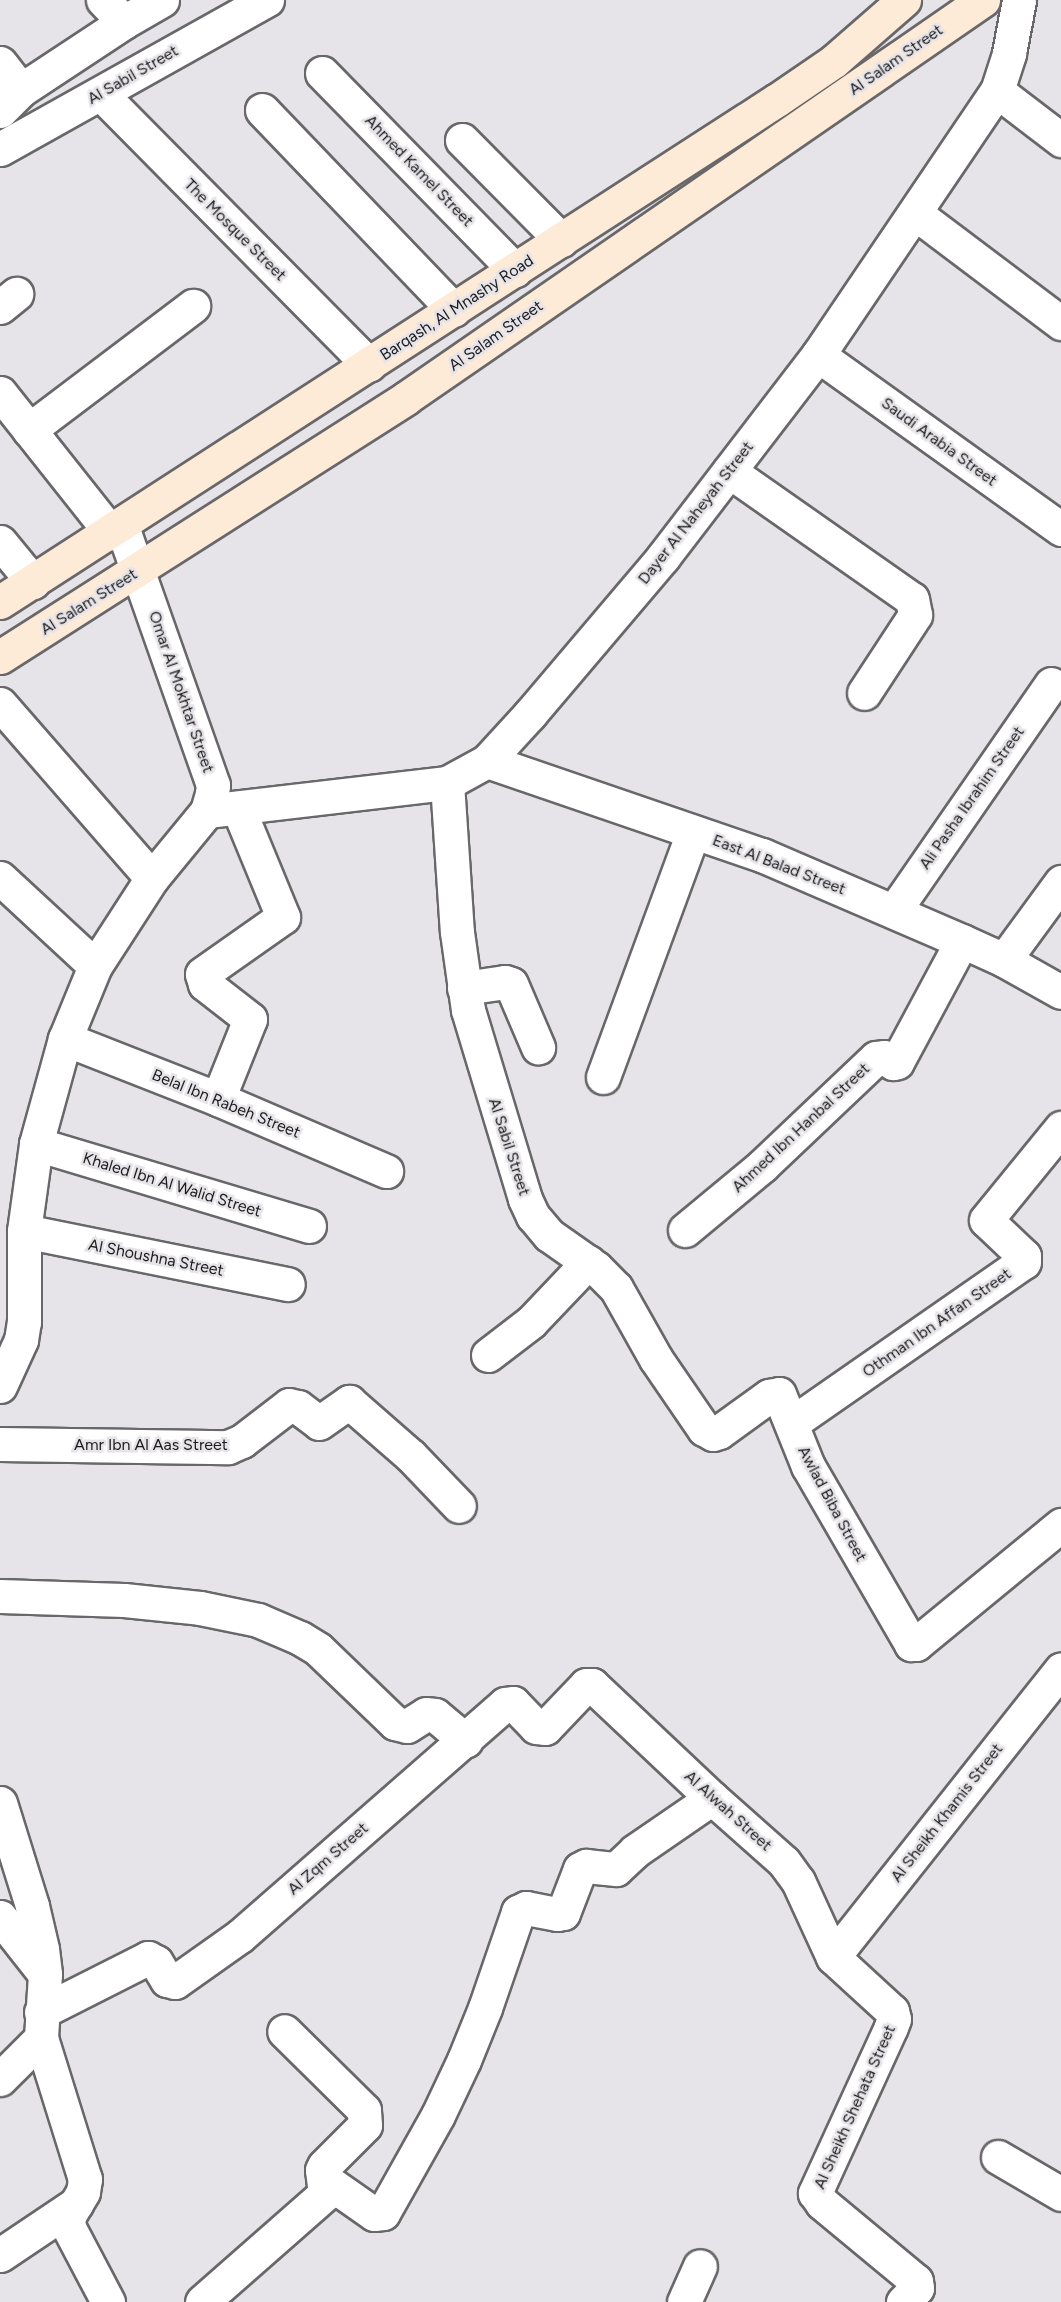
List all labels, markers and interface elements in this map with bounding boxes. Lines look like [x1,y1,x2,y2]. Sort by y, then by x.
street label: Al Salam Street [845,20,947,100]
street label: Al Sabil Street [84,41,182,109]
street label: Ahmed Kamel Street [361,111,477,231]
street label: The Mosque Street [180,175,290,285]
street label: Barqash, Al Mnashy Road [377,251,537,365]
street label: Al Salam Street [445,296,547,376]
street label: Saudi Arabia Street [877,394,1001,490]
street label: Dayer Al Naheyah Street [634,438,758,588]
street label: Al Salam Street [37,565,141,639]
street label: Omar Al Mokhtar Street [144,609,218,775]
street label: Ali Pasha Ibrahim Street [915,723,1029,873]
street label: East Al Balad Street [710,831,848,899]
street label: Ahmed Ibn Hanbal Street [728,1059,874,1197]
street label: Belal Ibn Rabeh Street [149,1065,303,1143]
street label: Al Sabil Street [484,1096,534,1198]
street label: Khaled Ibn Al Walid Street [80,1149,264,1221]
street label: Al Shoushna Street [87,1235,225,1281]
street label: Othman Ibn Affan Street [859,1264,1015,1382]
street label: Amr Ibn Al Aas Street [74,1435,228,1455]
street label: Awlad Biba Street [793,1443,871,1565]
street label: Al Sheikh Khamis Street [887,1740,1007,1886]
street label: Al Alwah Street [680,1767,776,1855]
street label: Al Zqm Street [284,1819,372,1899]
street label: Al Sheikh Shehata Street [810,2022,900,2192]

